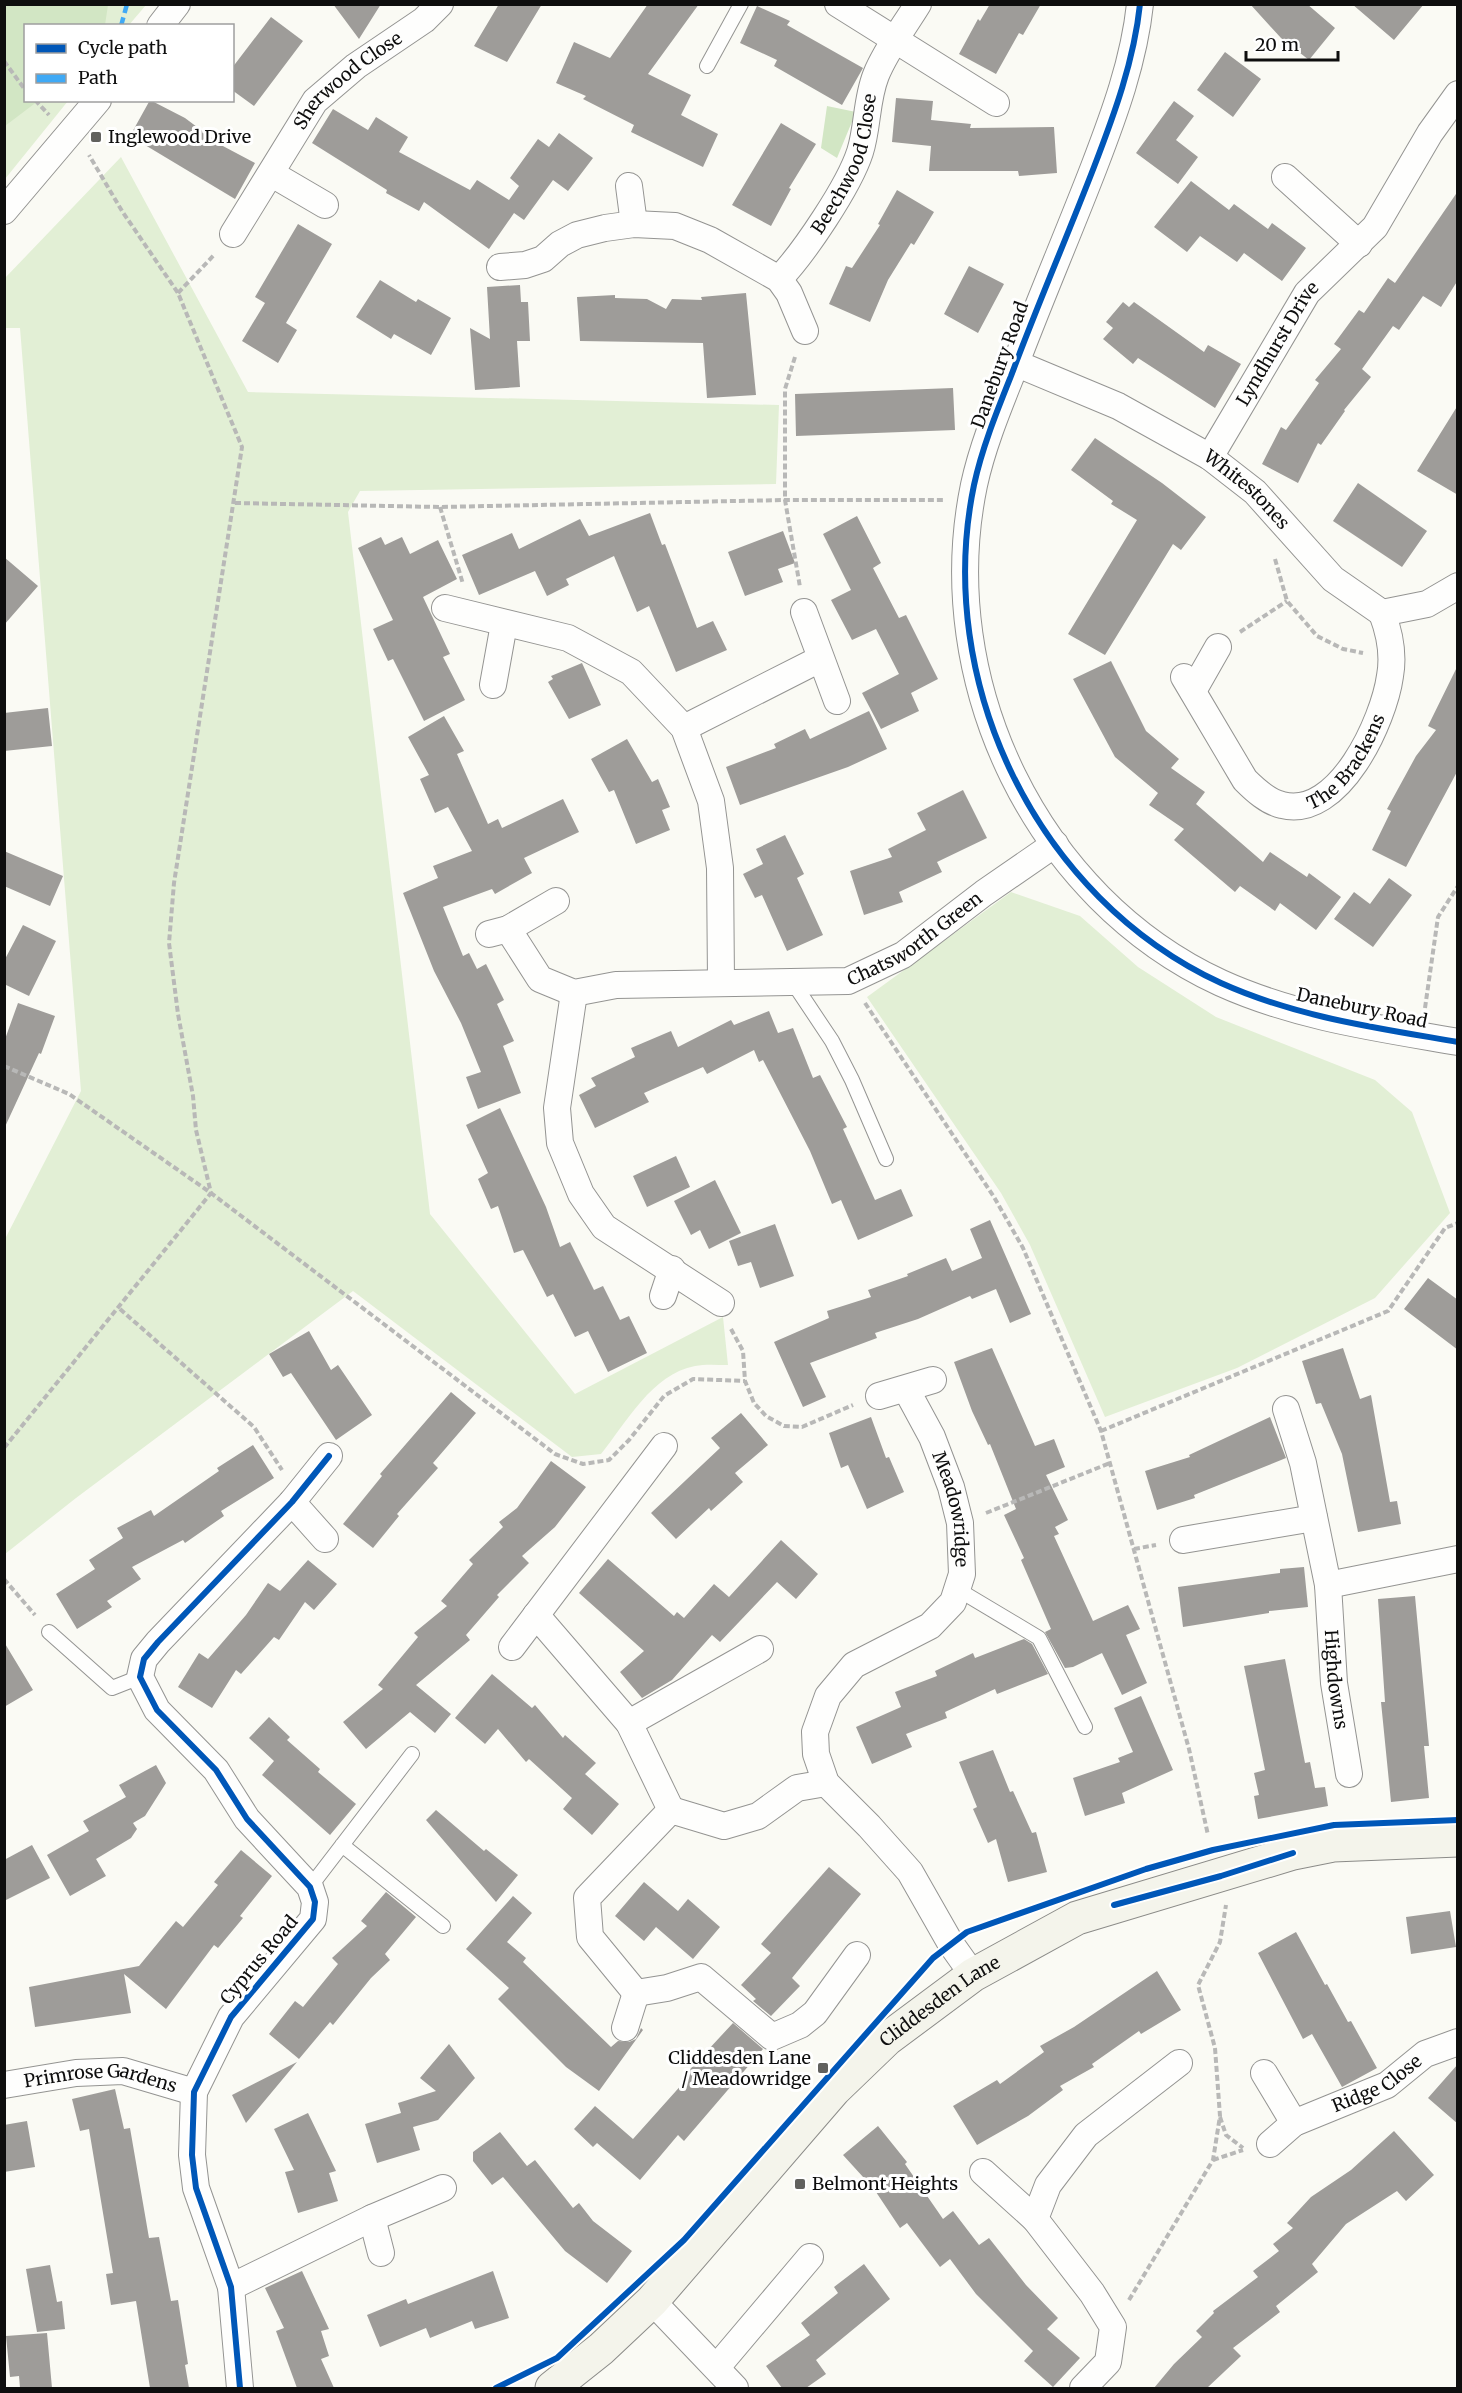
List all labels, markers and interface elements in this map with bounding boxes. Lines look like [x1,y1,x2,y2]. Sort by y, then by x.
legend [24,24,234,102]
scale bar [1246,24,1338,62]
street label: Sherwood Close [288,26,406,134]
text: 20 m [1255,33,1299,56]
text: Cycle path [78,36,168,59]
text: Path [78,66,118,89]
street label: Beechwood Close [806,92,881,238]
place label: Inglewood Drive [108,125,251,148]
marker: Inglewood Drive [89,130,103,144]
street label: Lyndhurst Drive [1231,276,1323,410]
street label: Danebury Road [966,298,1033,431]
street label: Whitestones [1199,444,1295,534]
street label: The Brackens [1303,710,1390,815]
street label: Chatsworth Green [843,887,987,991]
street label: Danebury Road [1295,982,1430,1033]
street label: Meadowridge [927,1448,974,1567]
street label: Highdowns [1320,1629,1353,1731]
street label: Cyprus Road [215,1910,303,2009]
street label: Cliddesden Lane [874,1950,1004,2051]
place label: Cliddesden Lane / Meadowridge [668,2046,811,2090]
street label: Ridge Close [1329,2049,1426,2117]
street label: Primrose Gardens [22,2059,180,2097]
marker: Cliddesden Lane / Meadowridge [816,2061,830,2075]
place label: Belmont Heights [812,2172,958,2195]
marker: Belmont Heights [793,2177,807,2191]

